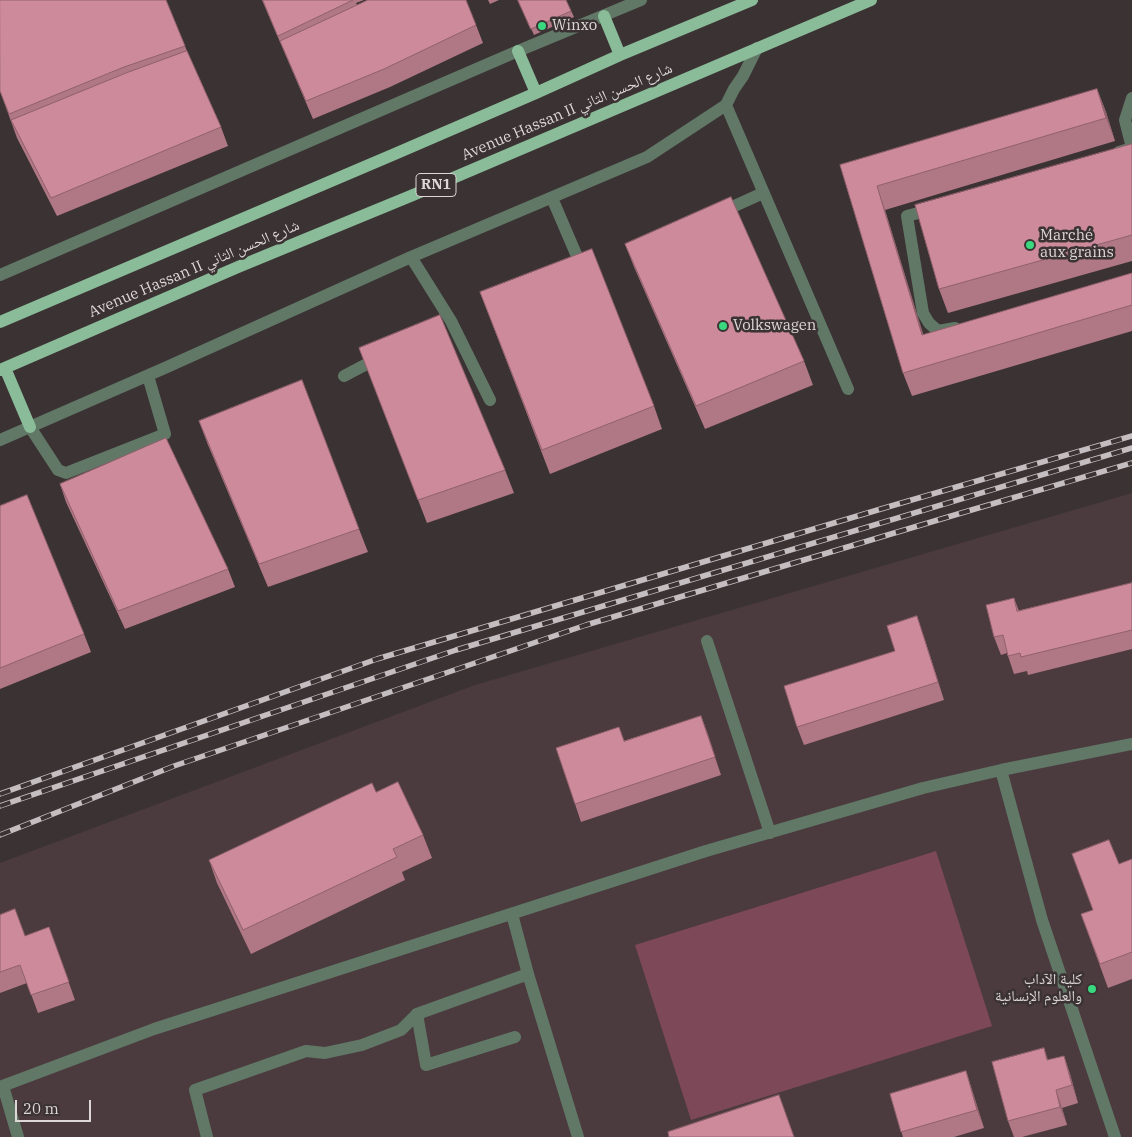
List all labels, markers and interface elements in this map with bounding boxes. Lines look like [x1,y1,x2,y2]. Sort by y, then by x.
place label: Winxo [552,17,597,35]
marker: Winxo [536,20,548,32]
street label: Avenue Hassan II شارع الحسن الثاني [459,59,675,165]
road number: RN1 [416,174,456,196]
street label: Avenue Hassan II شارع الحسن الثاني [86,216,302,322]
place label: Marché aux grains [1040,227,1114,262]
marker: Marché aux grains [1024,239,1036,251]
place label: Volkswagen [733,317,816,335]
marker: Volkswagen [717,320,729,332]
place label: كلية الآداب والعلوم الإنسانية [995,971,1082,1006]
marker: كلية الآداب والعلوم الإنسانية [1086,983,1098,995]
scale bar [18,1090,94,1122]
text: 20 m [23,1099,59,1118]

